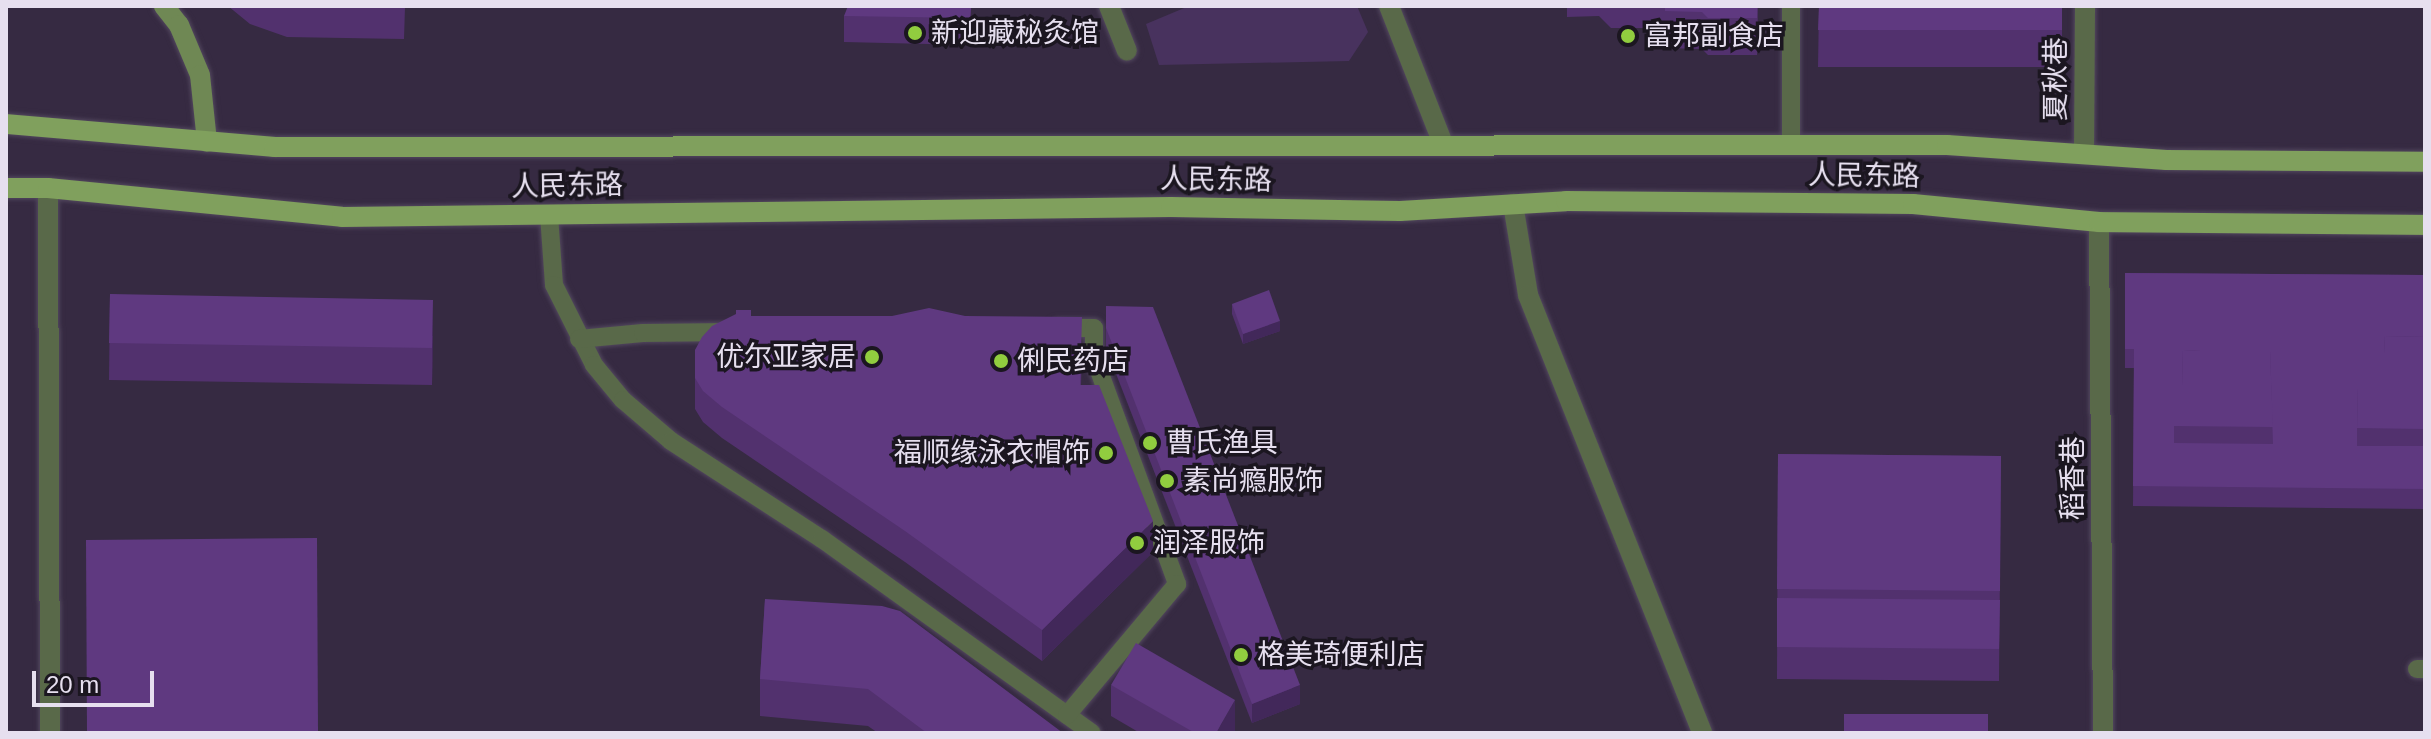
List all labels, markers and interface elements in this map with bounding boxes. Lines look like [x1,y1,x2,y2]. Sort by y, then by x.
place label: 新迎藏秘灸馆 [931,16,1099,50]
place label: 富邦副食店 [1644,19,1784,53]
marker: 新迎藏秘灸馆 [906,24,924,42]
marker: 富邦副食店 [1619,27,1637,45]
street label: 夏秋巷 [2039,37,2073,121]
street label: 人民东路 [1808,158,1920,194]
street label: 人民东路 [1160,162,1272,198]
street label: 人民东路 [511,168,623,204]
place label: 优尔亚家居 [716,340,856,374]
place label: 俐民药店 [1017,344,1129,378]
marker: 优尔亚家居 [863,348,881,366]
marker: 俐民药店 [992,352,1010,370]
place label: 曹氏渔具 [1166,426,1278,460]
marker: 曹氏渔具 [1141,434,1159,452]
place label: 福顺缘泳衣帽饰 [894,436,1090,470]
street label: 稻香巷 [2056,436,2090,520]
marker: 福顺缘泳衣帽饰 [1097,444,1115,462]
place label: 素尚瘾服饰 [1183,464,1323,498]
marker: 素尚瘾服饰 [1158,472,1176,490]
place label: 润泽服饰 [1153,526,1265,560]
marker: 润泽服饰 [1128,534,1146,552]
place label: 格美琦便利店 [1257,638,1425,672]
marker: 格美琦便利店 [1232,646,1250,664]
scale bar [36,655,158,705]
text: 20 m [46,671,99,698]

